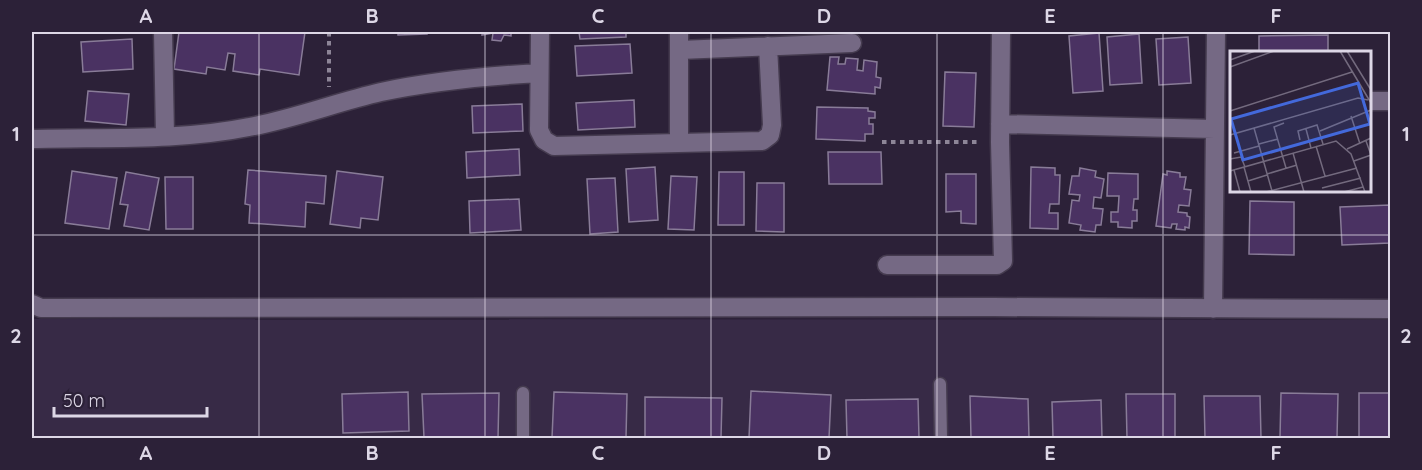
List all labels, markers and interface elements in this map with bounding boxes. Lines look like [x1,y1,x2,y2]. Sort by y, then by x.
text: A [140,3,153,28]
text: B [365,3,379,28]
text: C [592,3,605,28]
text: D [817,3,831,28]
text: E [1044,3,1056,28]
text: F [1270,3,1282,28]
inset map [1230,51,1371,192]
text: 1 [12,121,20,146]
text: 1 [1402,121,1410,146]
text: 2 [10,323,22,348]
text: 2 [1400,323,1412,348]
scale bar [54,380,207,418]
text: 50 m [63,389,105,412]
text: A [140,440,153,465]
text: B [365,440,379,465]
text: C [592,440,605,465]
text: D [817,440,831,465]
text: E [1044,440,1056,465]
text: F [1270,440,1282,465]

